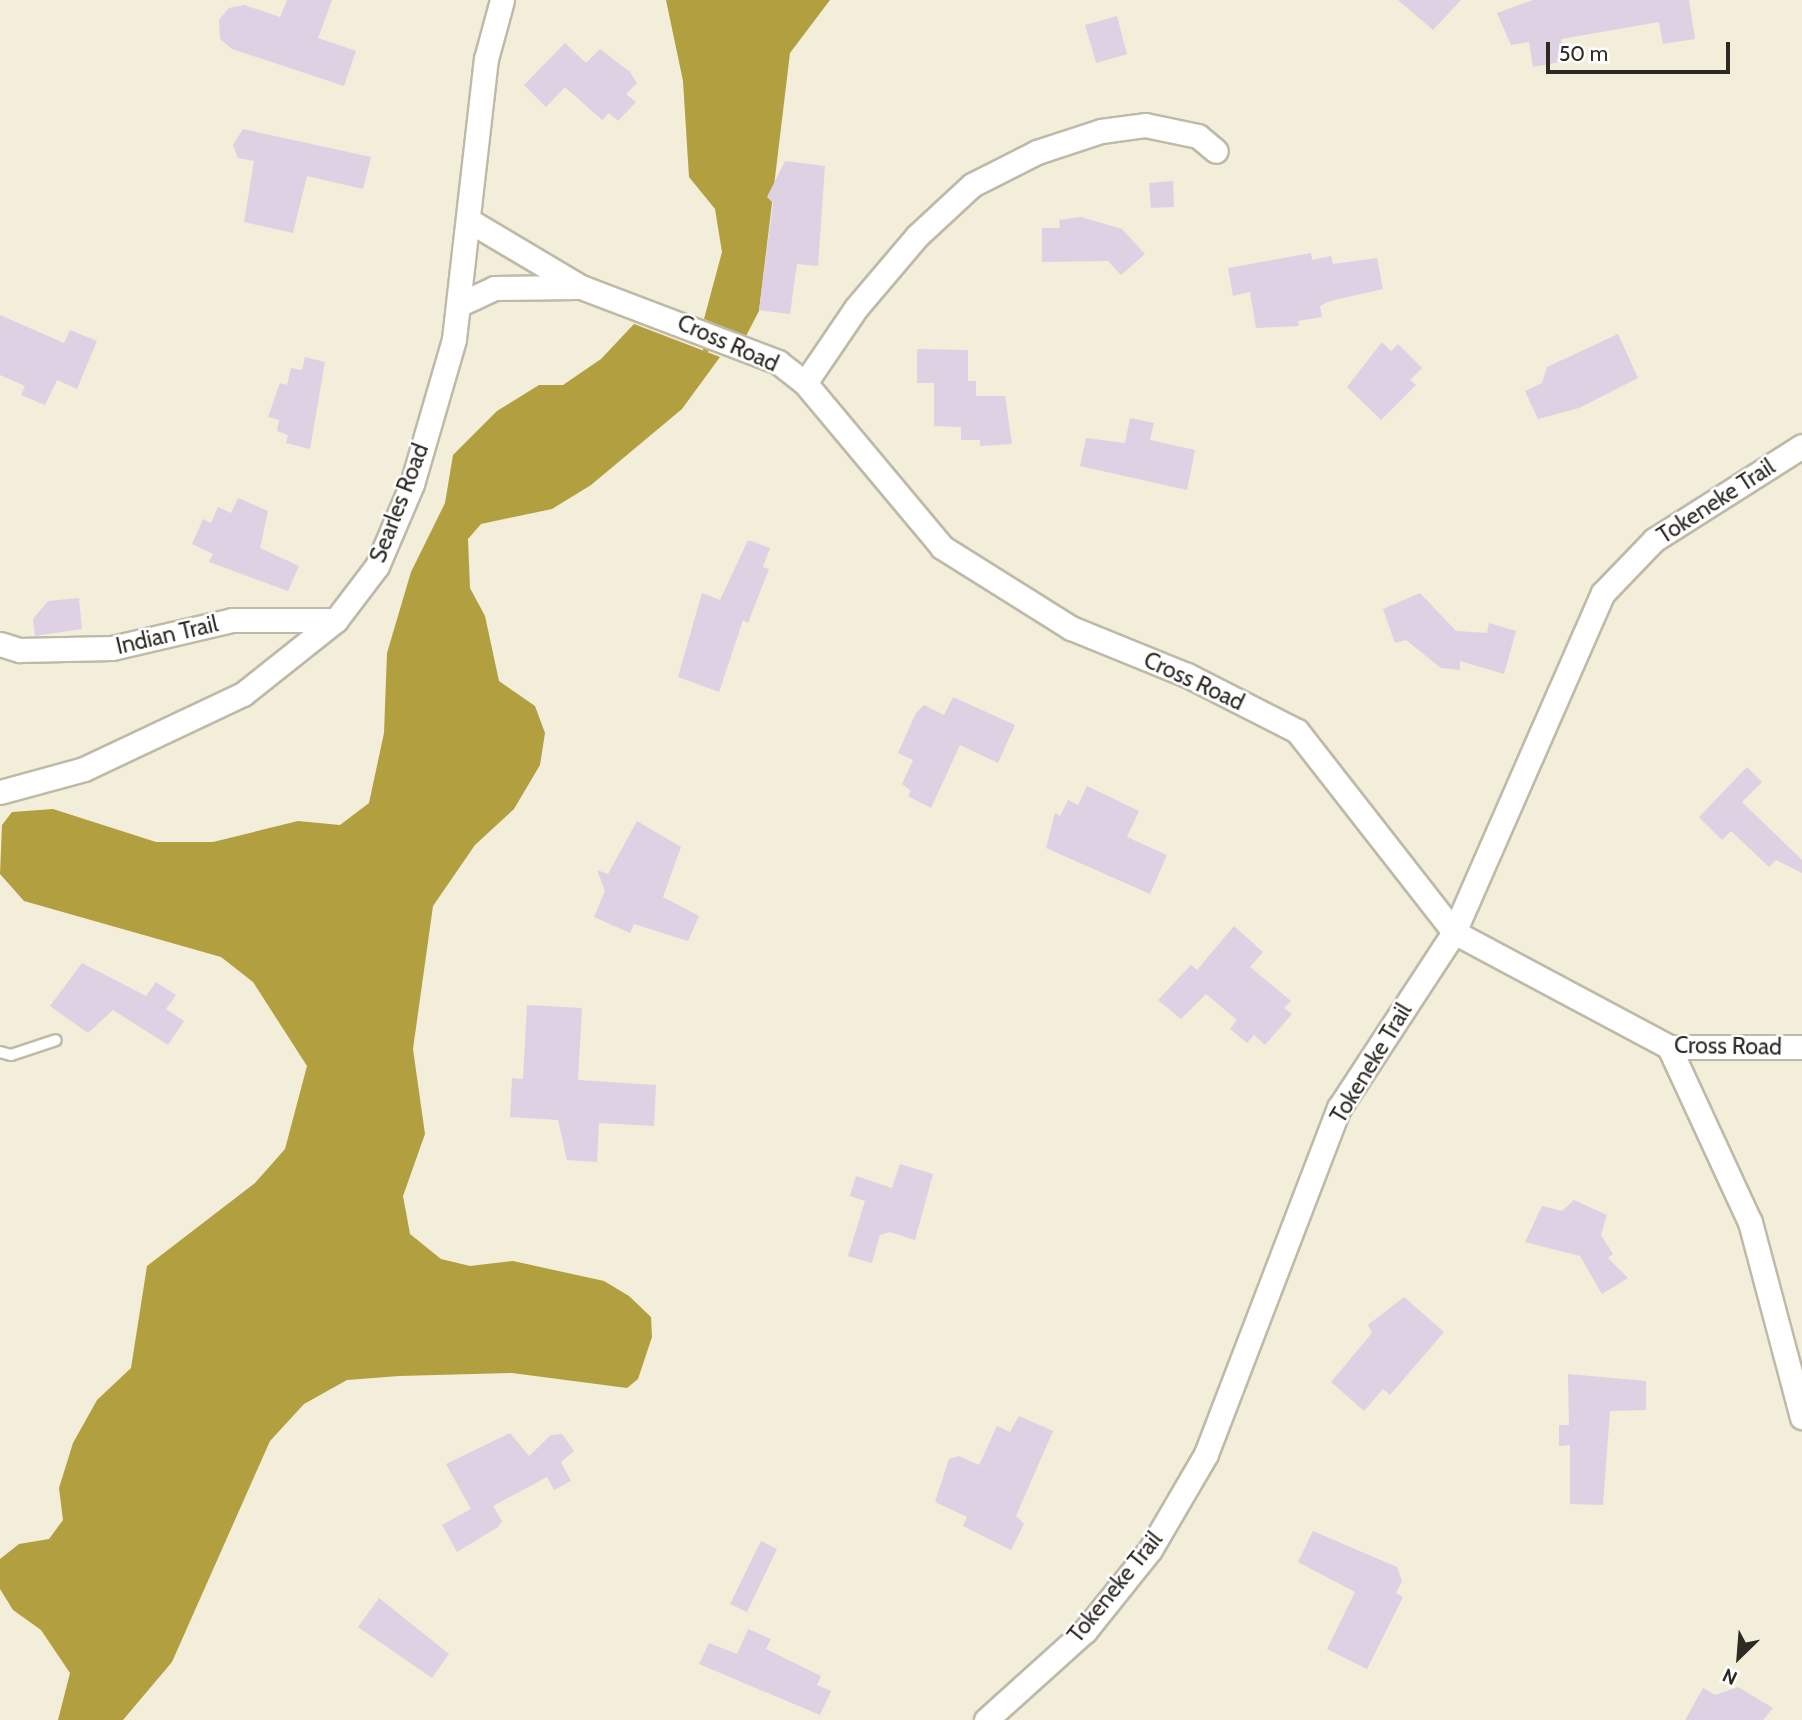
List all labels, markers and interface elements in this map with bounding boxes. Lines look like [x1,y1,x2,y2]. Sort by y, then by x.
scale bar [1550,28,1734,72]
text: 50 m [1559,41,1608,66]
street label: Cross Road [673,308,783,378]
street label: Searles Road [364,440,434,566]
street label: Tokeneke Trail [1652,453,1780,549]
street label: Indian Trail [113,610,221,660]
street label: Cross Road [1139,646,1249,716]
street label: Tokeneke Trail [1324,998,1418,1128]
street label: Cross Road [1674,1031,1782,1061]
street label: Tokeneke Trail [1062,1526,1168,1648]
north arrow [1704,1622,1774,1692]
text: N [1719,1663,1741,1690]

